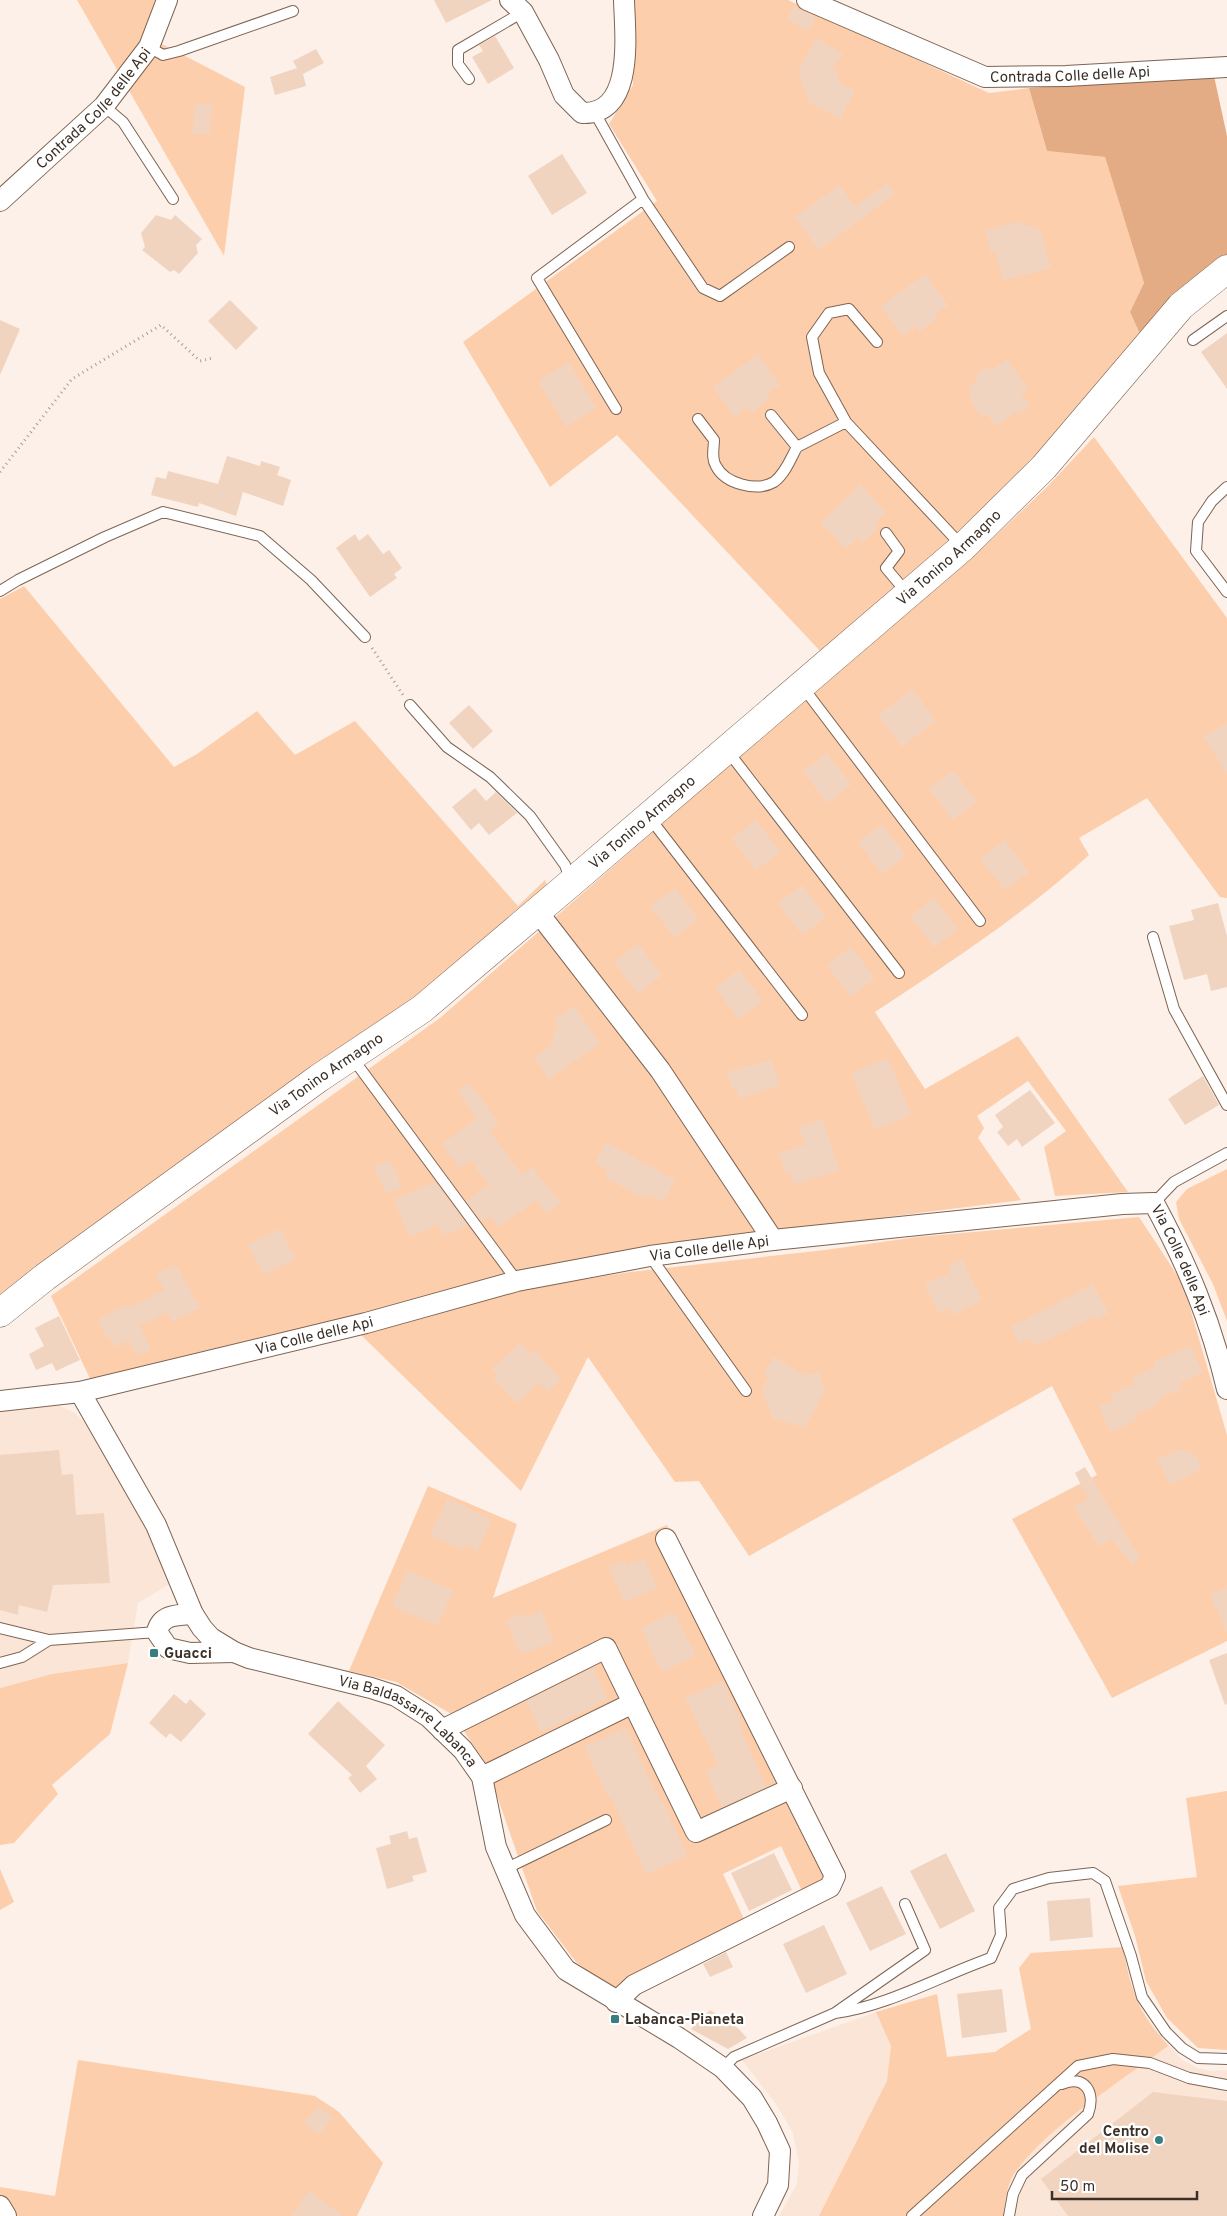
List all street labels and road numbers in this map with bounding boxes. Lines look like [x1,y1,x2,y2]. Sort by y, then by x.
street label: Contrada Colle delle Api [33,44,156,174]
street label: Contrada Colle delle Api [990,63,1151,88]
street label: Via Tonino Armagno [893,506,1006,611]
street label: Via Tonino Armagno [586,772,700,874]
street label: Via Tonino Armagno [266,1030,388,1122]
street label: Via Colle delle Api [1146,1202,1213,1319]
street label: Via Colle delle Api [648,1233,770,1267]
street label: Via Colle delle Api [254,1313,376,1360]
street label: Via Baldassarre Labanca [336,1672,480,1772]

